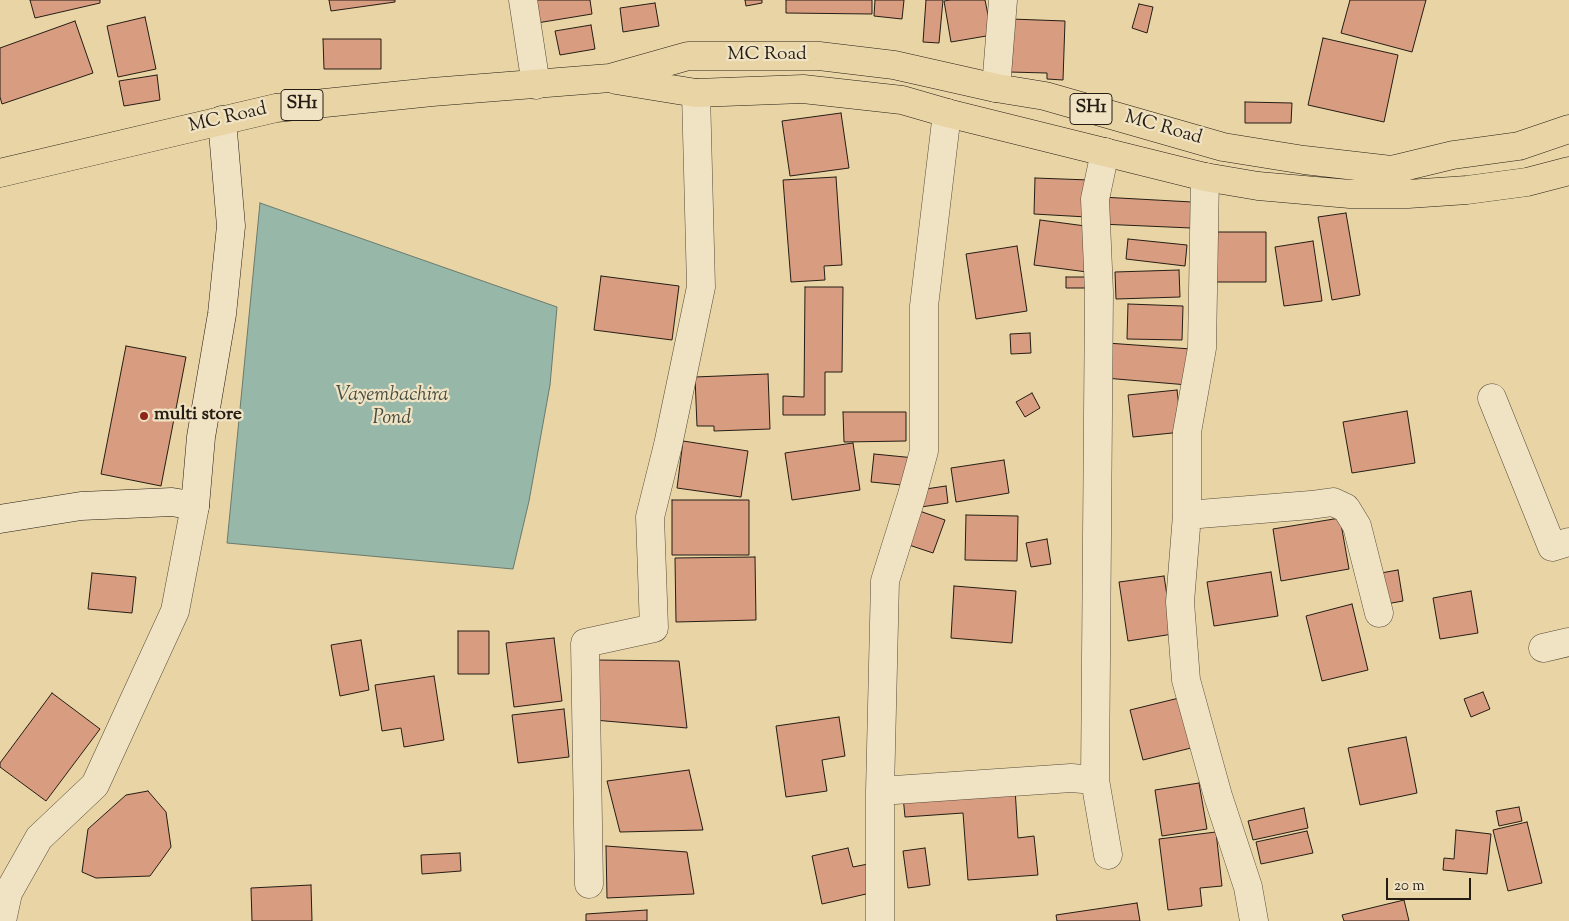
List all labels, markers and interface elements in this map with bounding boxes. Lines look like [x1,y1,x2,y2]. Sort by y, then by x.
street label: MC Road [727,45,807,67]
road number: SH1 [281,90,323,120]
road number: SH1 [1070,94,1112,125]
street label: MC Road [187,99,269,139]
street label: MC Road [1122,107,1204,151]
water label: Vayembachira Pond [336,385,448,432]
place label: multi store [154,405,242,427]
marker: multi store [138,410,150,422]
scale bar [1389,868,1474,900]
text: 20 m [1394,876,1425,897]

